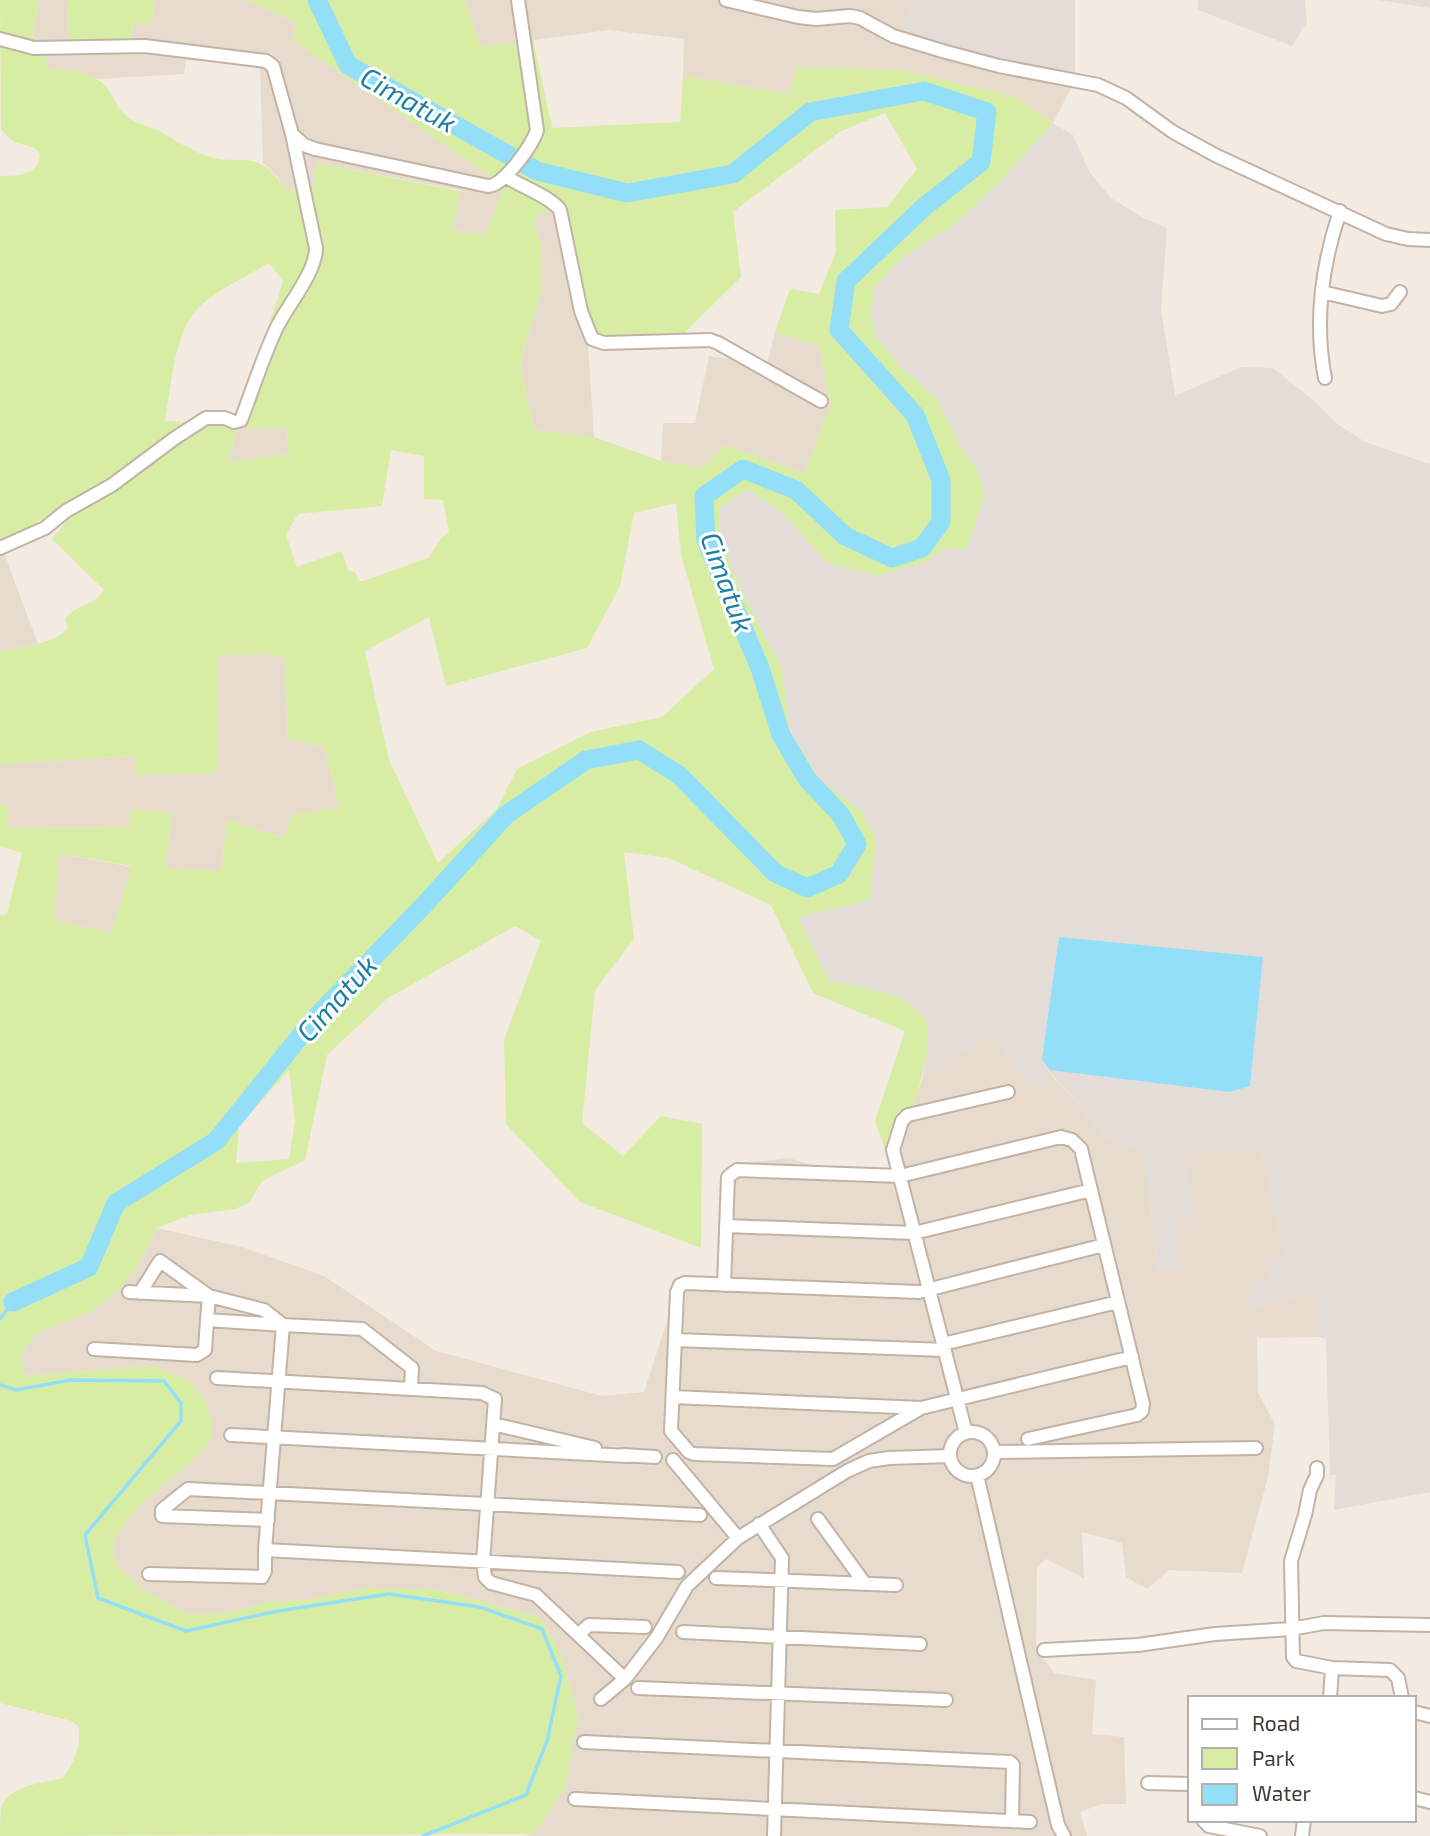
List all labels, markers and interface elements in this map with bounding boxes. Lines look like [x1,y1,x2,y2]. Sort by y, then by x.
water label: Cimatuk [355,59,463,139]
water label: Cimatuk [694,527,762,637]
water label: Cimatuk [288,948,384,1048]
legend [1188,1696,1416,1822]
text: Road [1252,1710,1300,1735]
text: Park [1252,1745,1295,1770]
text: Water [1252,1780,1311,1805]

